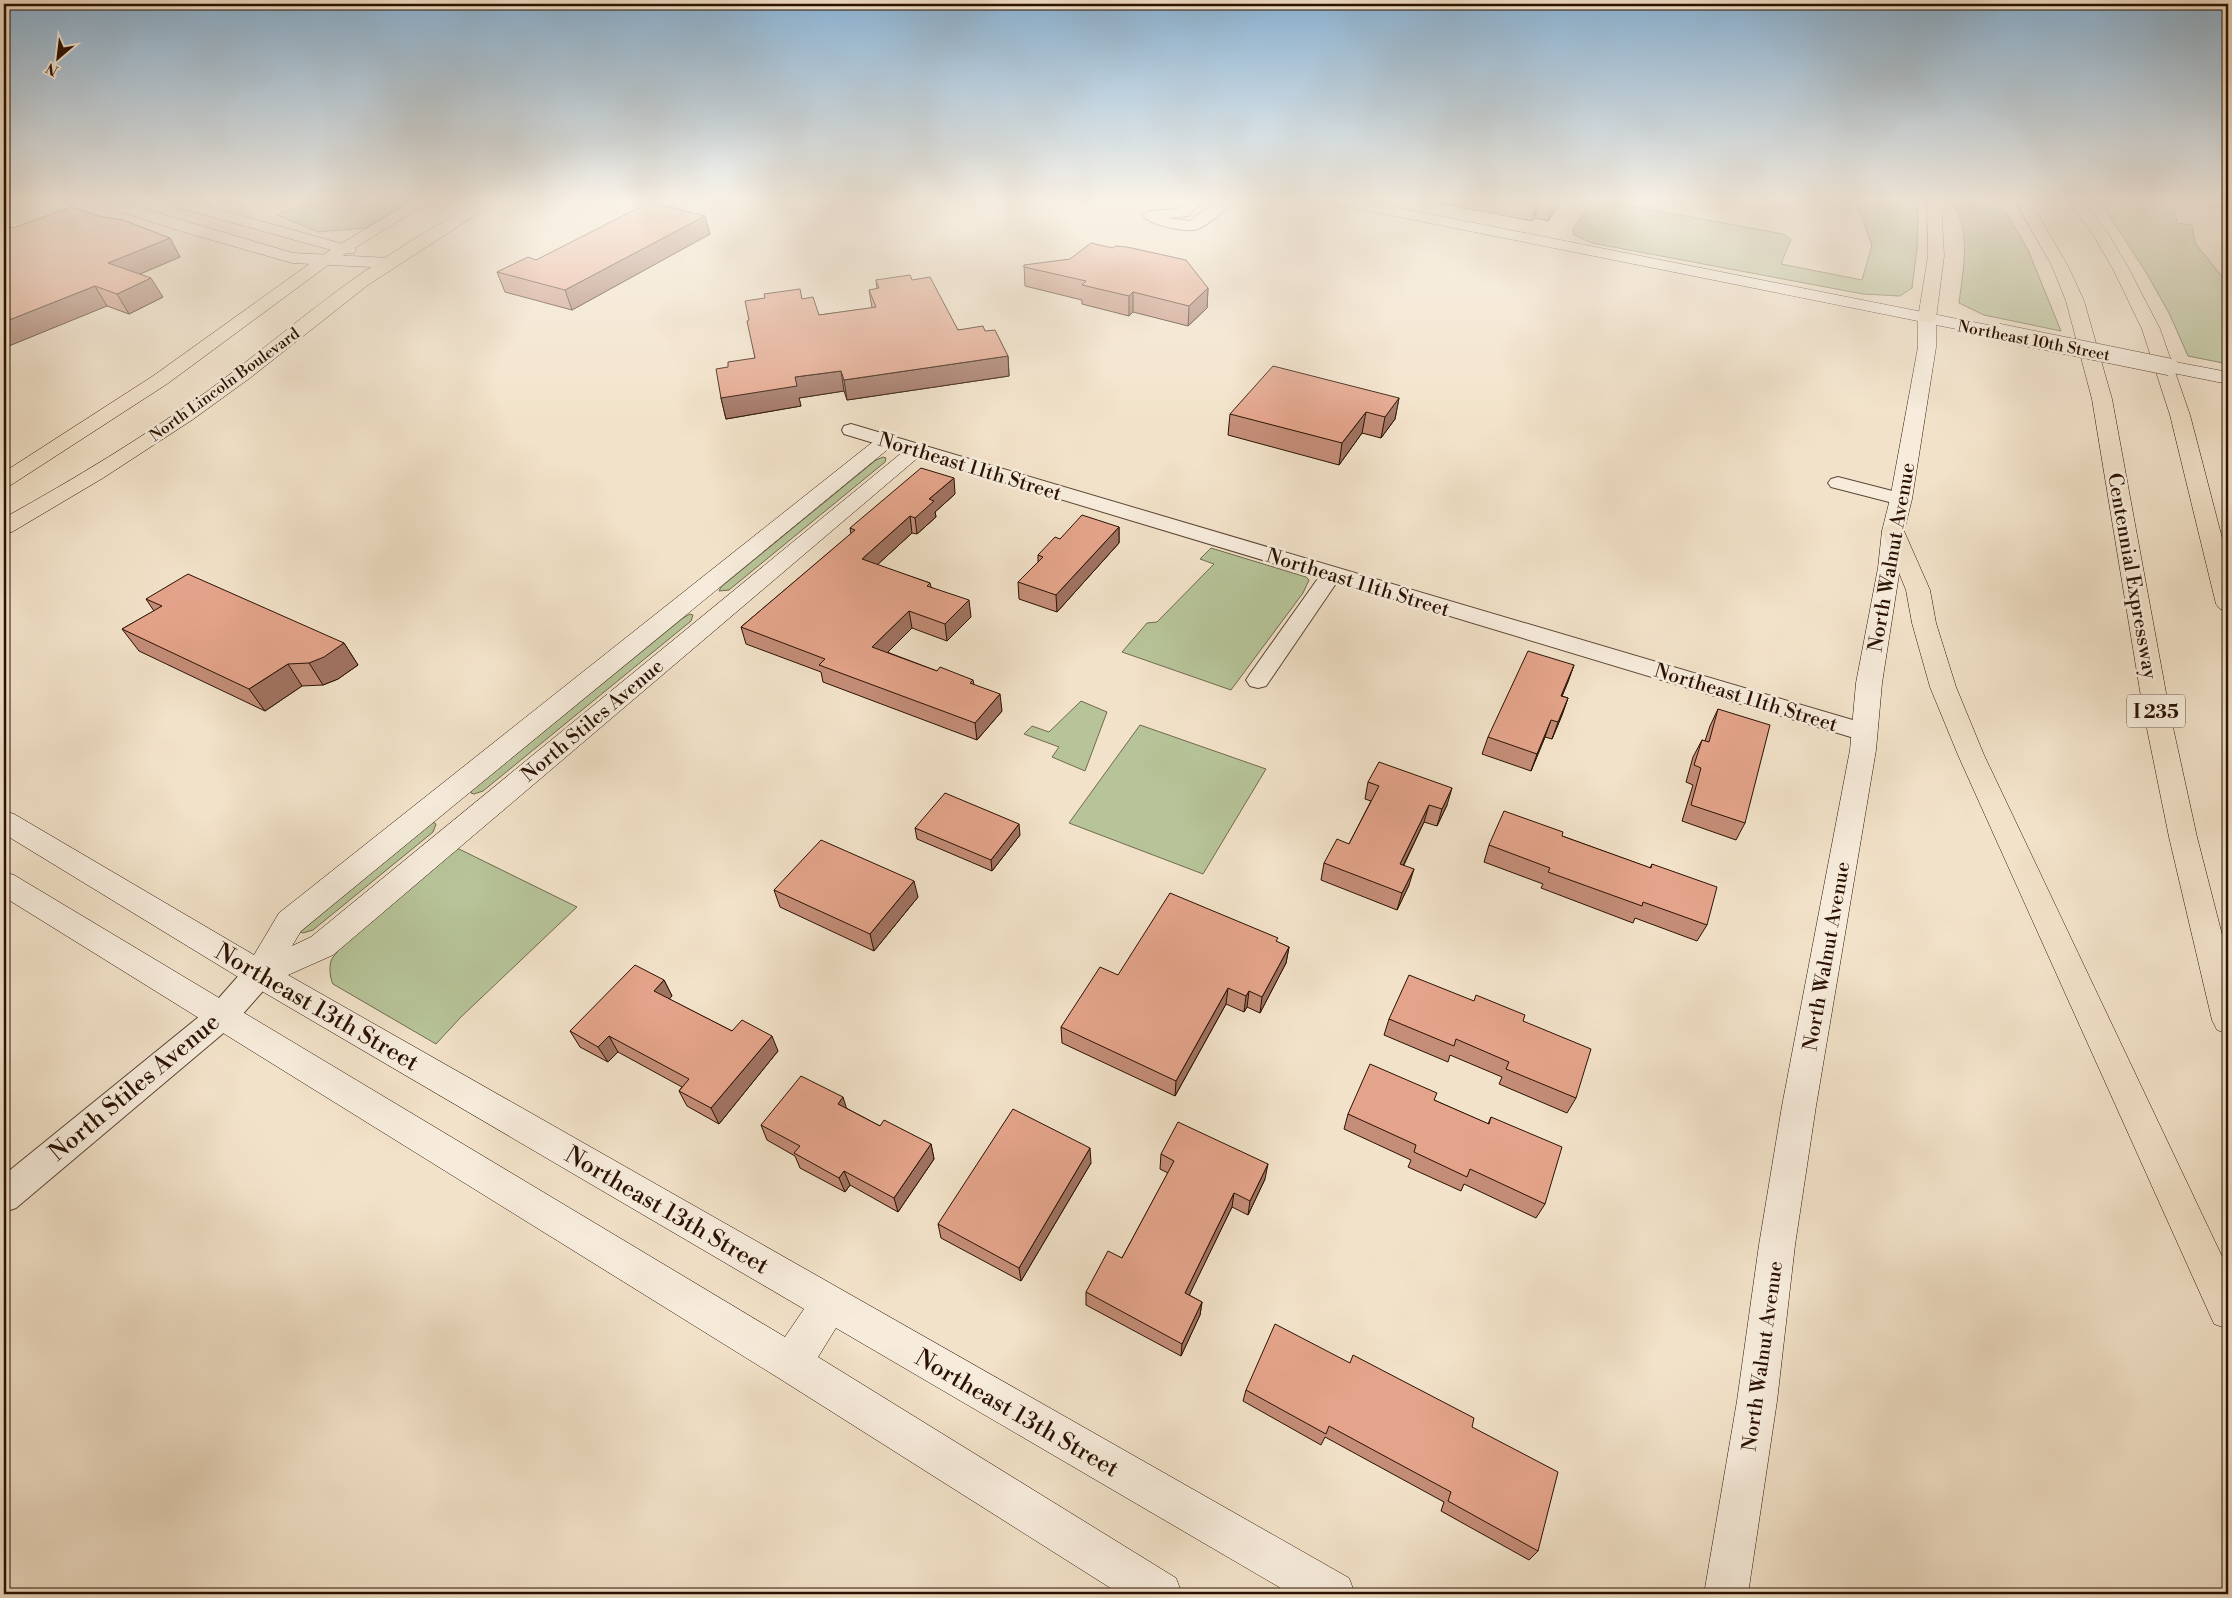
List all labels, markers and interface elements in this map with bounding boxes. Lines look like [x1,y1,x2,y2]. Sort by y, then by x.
north arrow [32,32,82,82]
text: N [43,58,61,79]
street label: Northeast 10th Street [1956,316,2112,366]
street label: North Lincoln Boulevard [146,324,304,446]
street label: Northeast 11th Street [875,428,1064,507]
street label: North Walnut Avenue [1864,461,1921,654]
street label: Centennial Expressway [2101,471,2162,682]
street label: Northeast 11th Street [1263,544,1452,623]
street label: North Stiles Avenue [517,654,669,788]
street label: Northeast 11th Street [1651,659,1840,738]
road number: I 235 [2127,694,2185,728]
street label: North Walnut Avenue [1799,860,1856,1053]
street label: Northeast 13th Street [209,937,424,1079]
street label: North Stiles Avenue [43,1007,226,1168]
street label: Northeast 13th Street [559,1140,774,1282]
street label: North Walnut Avenue [1738,1260,1789,1453]
street label: Northeast 13th Street [909,1343,1124,1485]

